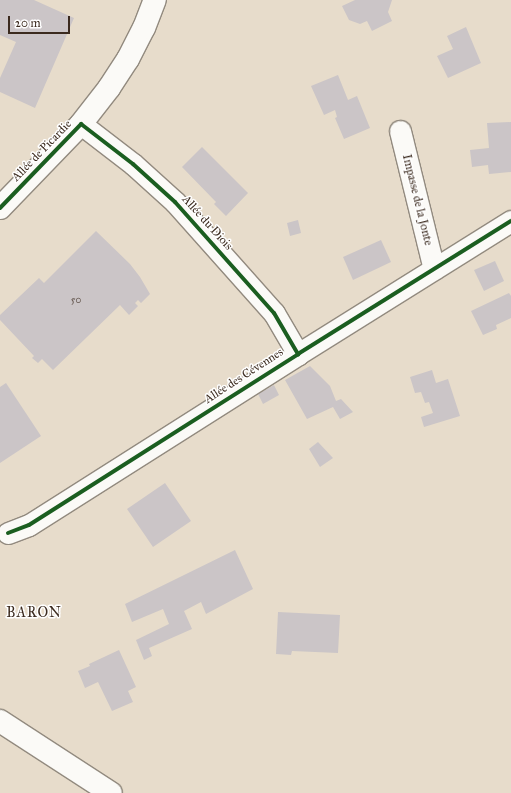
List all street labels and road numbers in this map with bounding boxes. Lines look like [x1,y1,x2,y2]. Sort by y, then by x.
street label: Allée de Picardie [9,117,75,185]
street label: Impasse de la Jonte [399,153,435,247]
street label: Allée du Diois [179,193,235,253]
street label: Allée des Cévennes [202,345,286,407]

